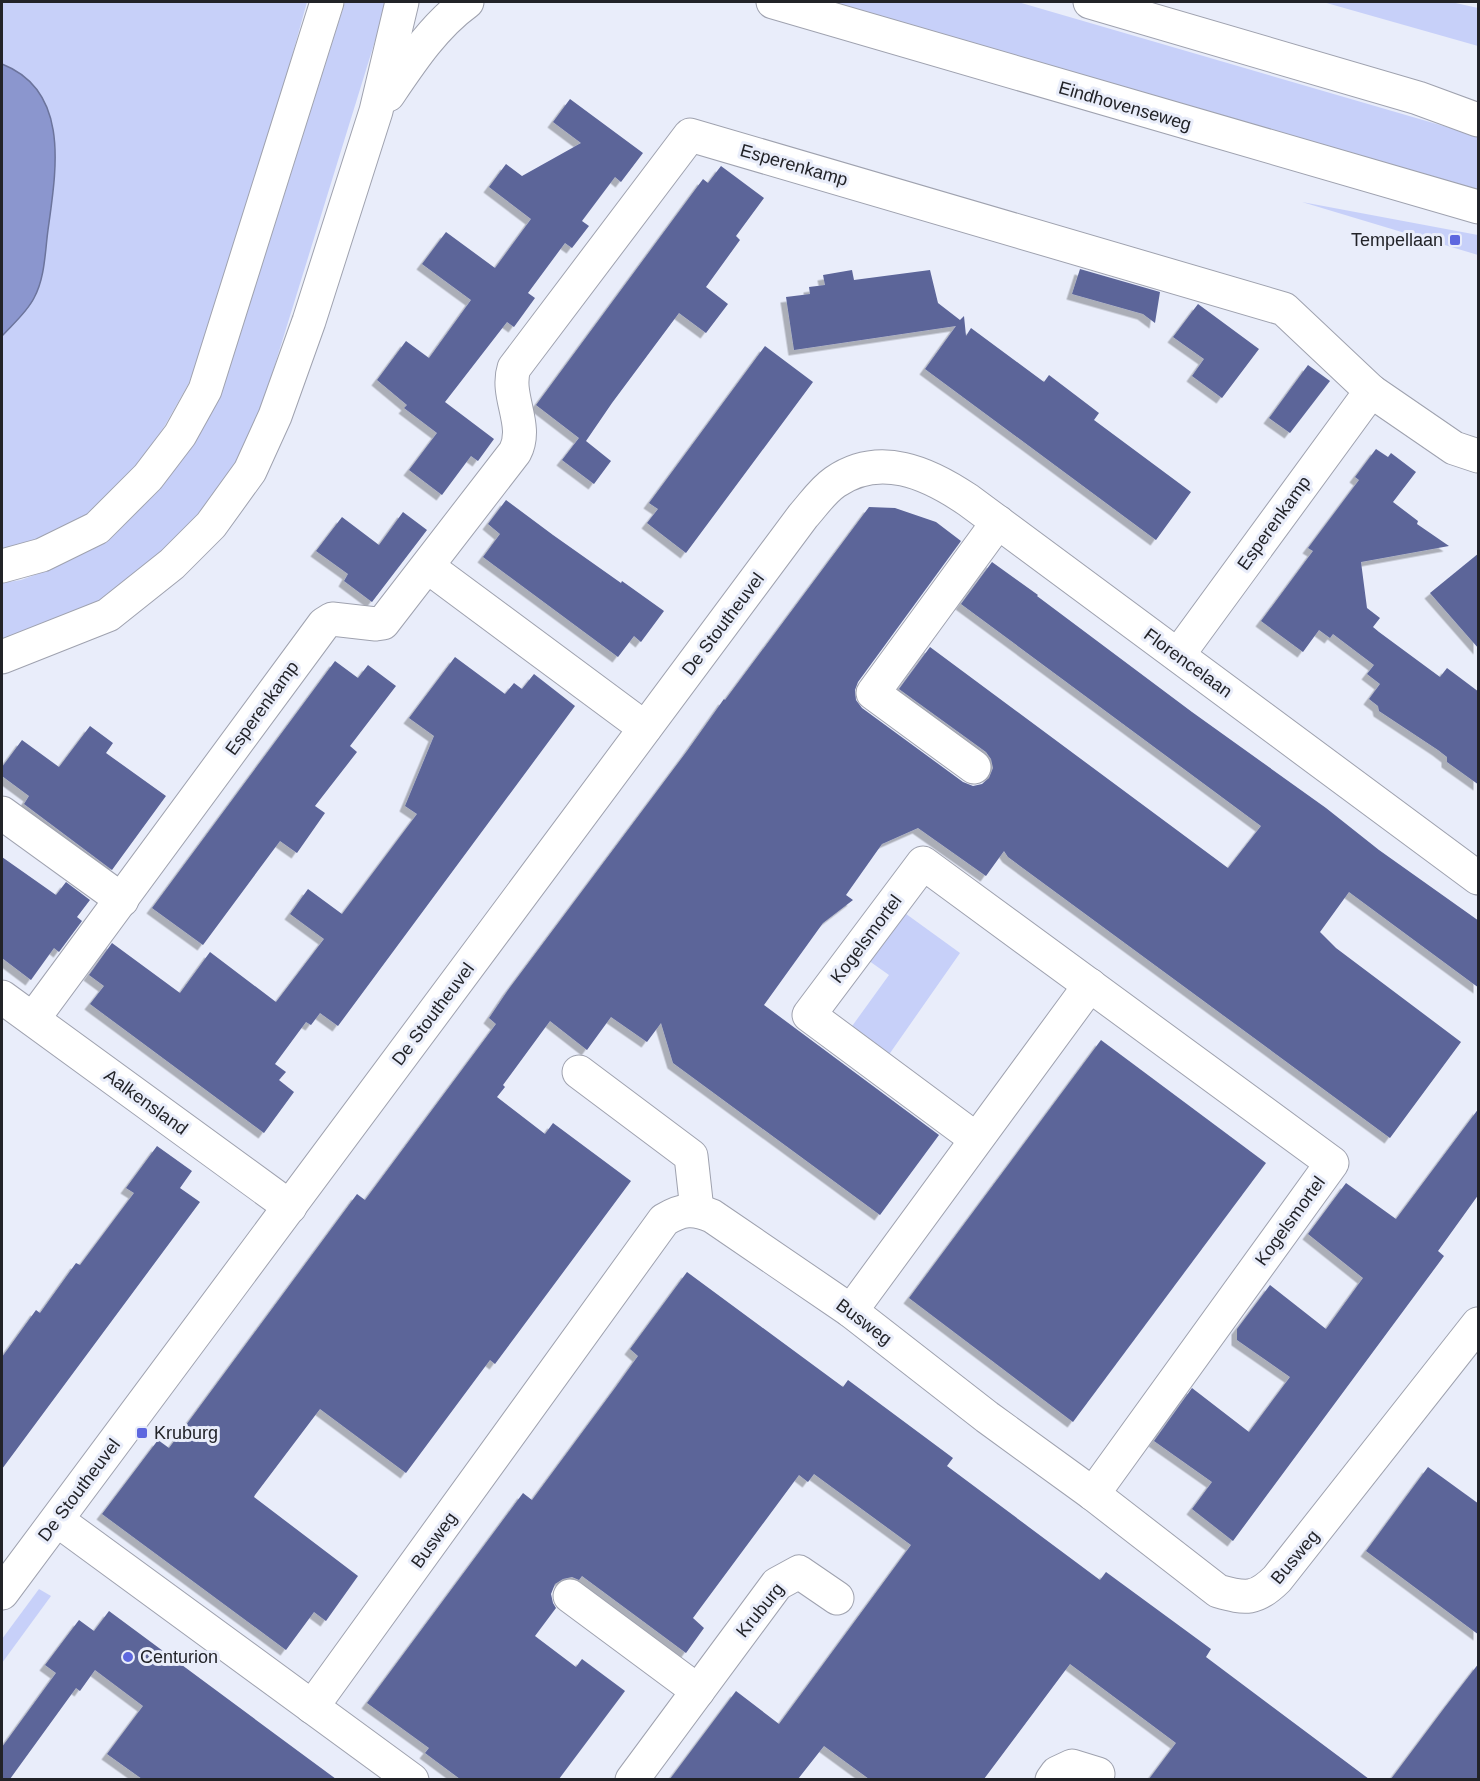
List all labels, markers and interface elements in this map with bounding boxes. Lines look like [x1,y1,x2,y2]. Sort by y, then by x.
street label: Eindhovenseweg [1056,77,1194,135]
street label: Esperenkamp [738,140,850,190]
place label: Tempellaan [1351,230,1443,250]
marker: Tempellaan [1448,233,1462,247]
street label: Esperenkamp [1233,472,1315,574]
street label: De Stoutheuvel [678,569,768,679]
street label: Florencelaan [1140,624,1236,702]
street label: Esperenkamp [221,657,303,759]
street label: Kogelsmortel [826,891,906,987]
street label: De Stoutheuvel [388,959,478,1069]
street label: Aalkensland [100,1065,192,1139]
street label: Kogelsmortel [1251,1173,1329,1269]
street label: Busweg [832,1295,896,1349]
place label: Kruburg [154,1423,218,1443]
marker: Kruburg [135,1426,149,1440]
street label: De Stoutheuvel [34,1435,124,1545]
street label: Busweg [407,1508,461,1572]
street label: Busweg [1267,1526,1323,1588]
street label: Kruburg [732,1579,788,1641]
place label: Centurion [140,1647,218,1667]
marker: Centurion [121,1650,135,1664]

